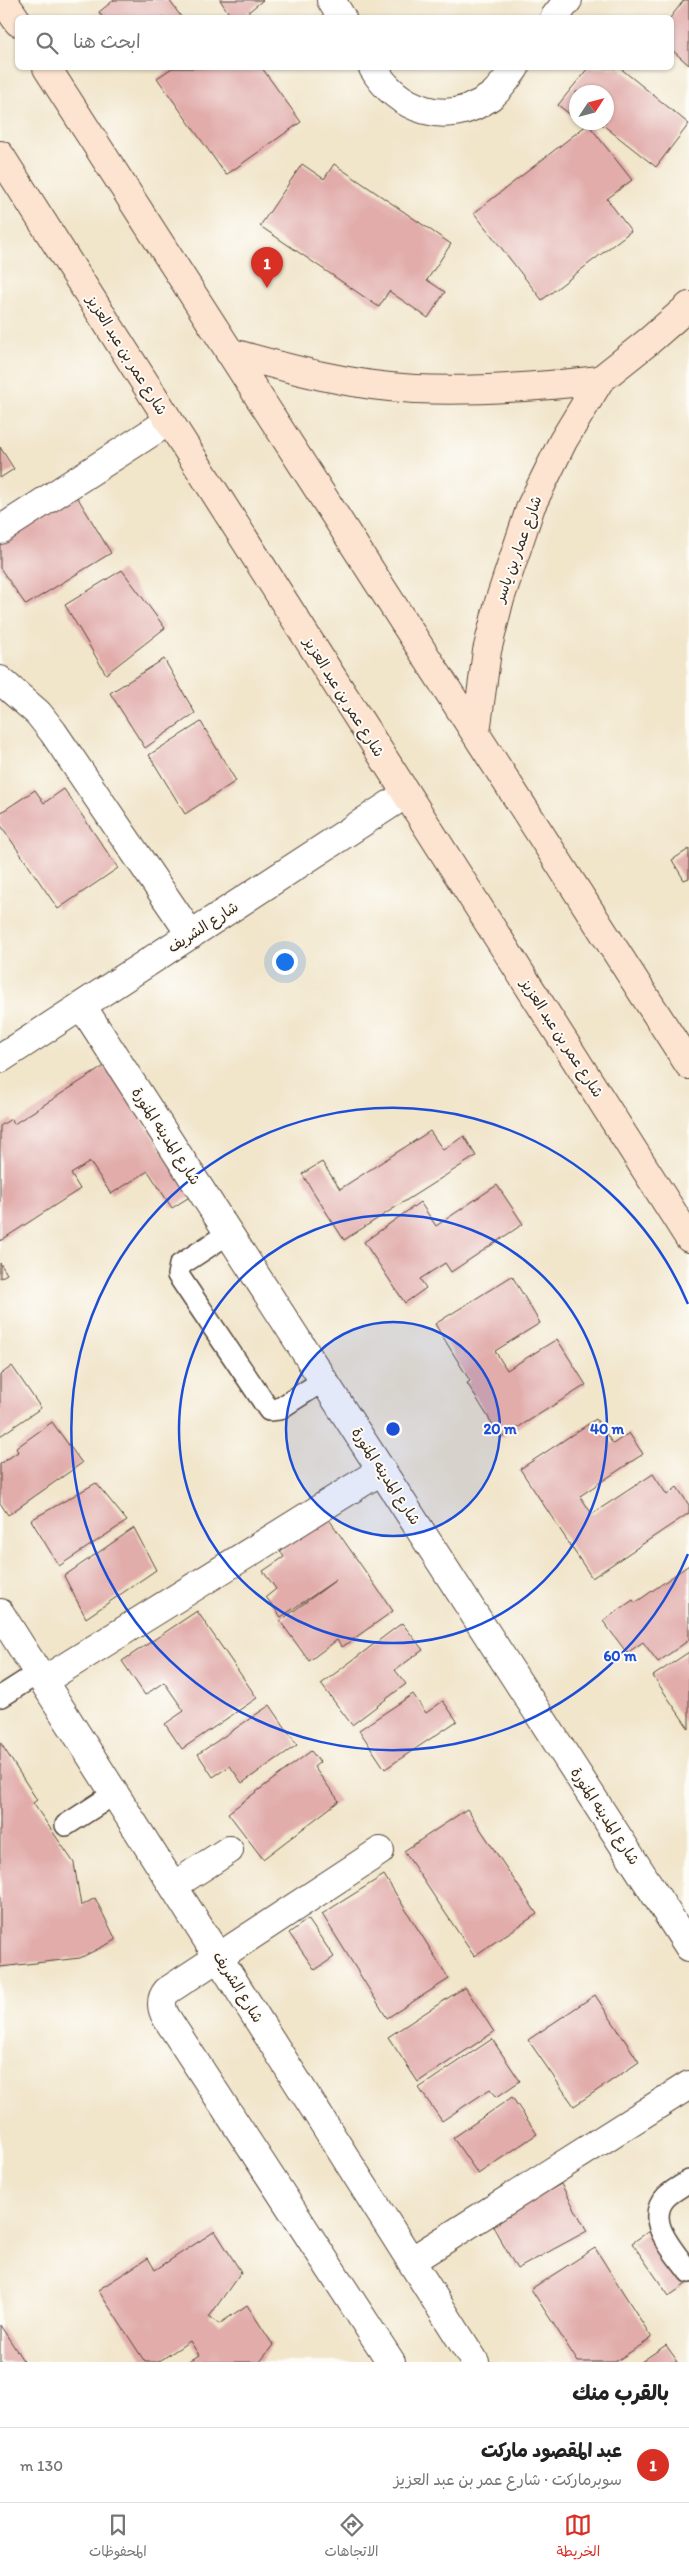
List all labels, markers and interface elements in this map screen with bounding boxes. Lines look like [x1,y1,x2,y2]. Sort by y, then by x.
search box [15,15,674,70]
icon: search [33,29,61,57]
text: ابحث هنا [73,30,141,53]
north arrow [569,85,614,130]
pin: 1 [251,247,283,288]
street label: شارع عمر بن عبد العزيز [81,290,171,419]
street label: شارع عمار بن ياسر [490,493,547,607]
street label: شارع عمر بن عبد العزيز [298,632,388,761]
street label: شارع الشريف [164,897,242,957]
your location [272,949,298,975]
street label: شارع عمر بن عبد العزيز [515,974,607,1101]
street label: شارع المدينه المنورة [127,1084,204,1189]
centre of rings [384,1420,402,1438]
text: 20 m [483,1420,517,1438]
text: 40 m [590,1420,625,1438]
street label: شارع المدينه المنورة [347,1424,424,1529]
text: 60 m [603,1647,637,1665]
street label: شارع المدينه المنورة [566,1764,643,1869]
street label: شارع الشريف [208,1948,267,2026]
text: بالقرب منك [572,2380,669,2405]
text: عبد المقصود ماركت [481,2439,622,2462]
text: 130 m [20,2456,63,2475]
text: 1 [649,2456,657,2475]
text: سوبرماركت · شارع عمر بن عبد العزيز [394,2470,622,2489]
tab: المحفوظات [89,2511,147,2564]
tab: الاتجاهات [324,2511,379,2564]
tab: الخريطة [556,2511,600,2564]

